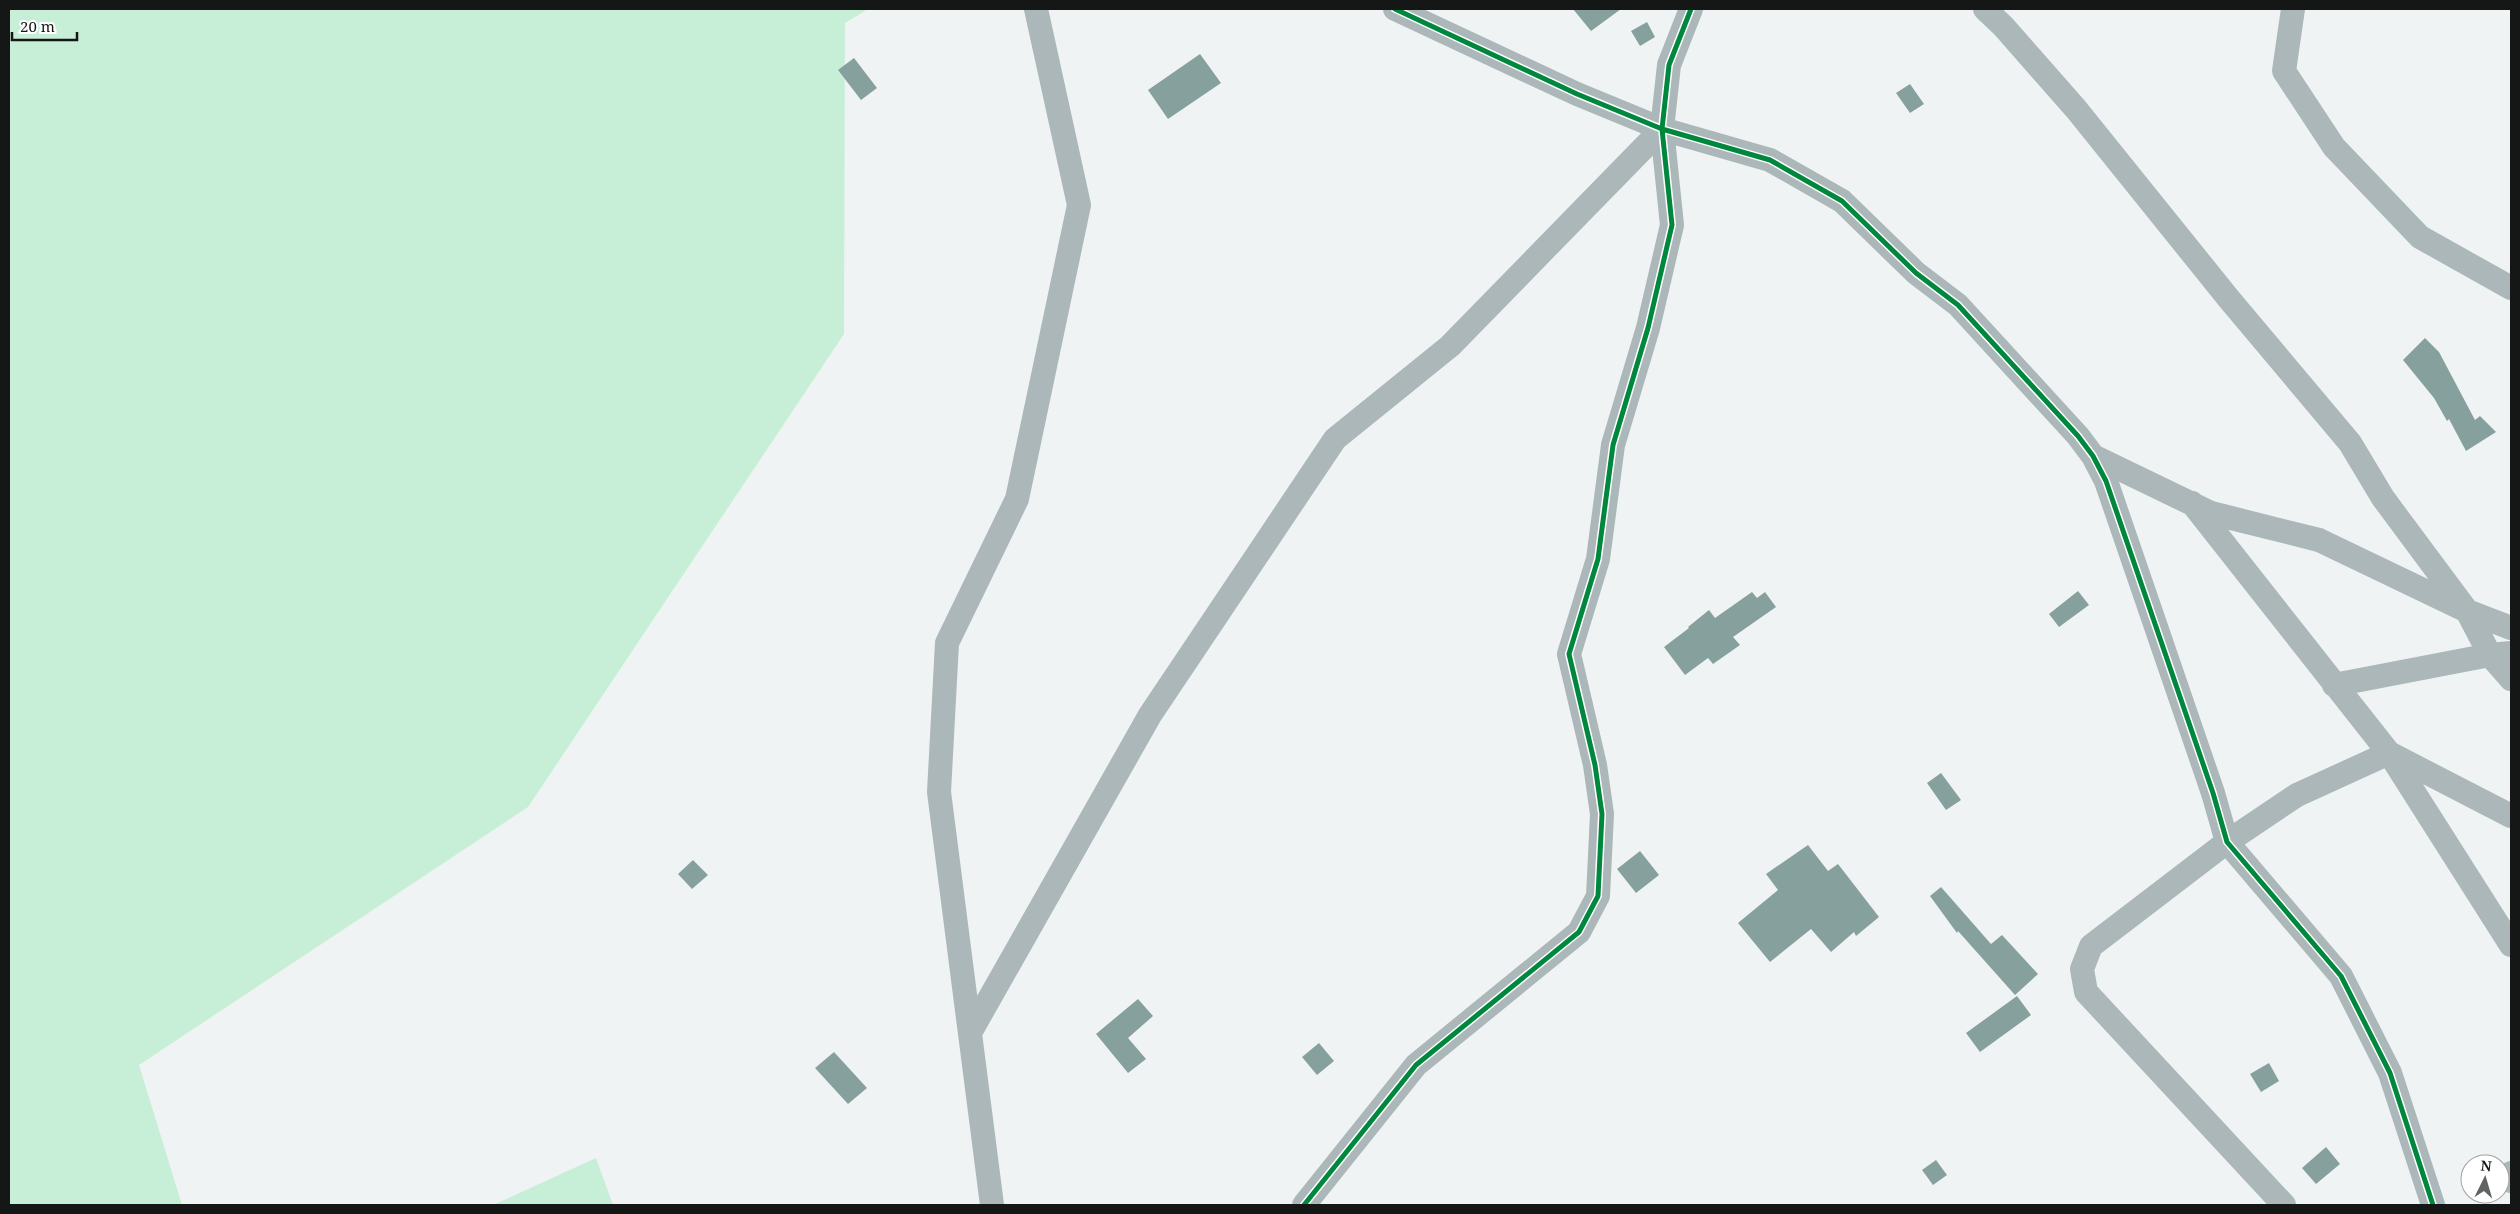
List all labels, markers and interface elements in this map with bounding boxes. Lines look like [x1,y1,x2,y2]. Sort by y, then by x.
scale bar [12,10,78,42]
text: 20 m [20,16,55,36]
north arrow [2460,1154,2510,1204]
text: N [2480,1156,2493,1175]

